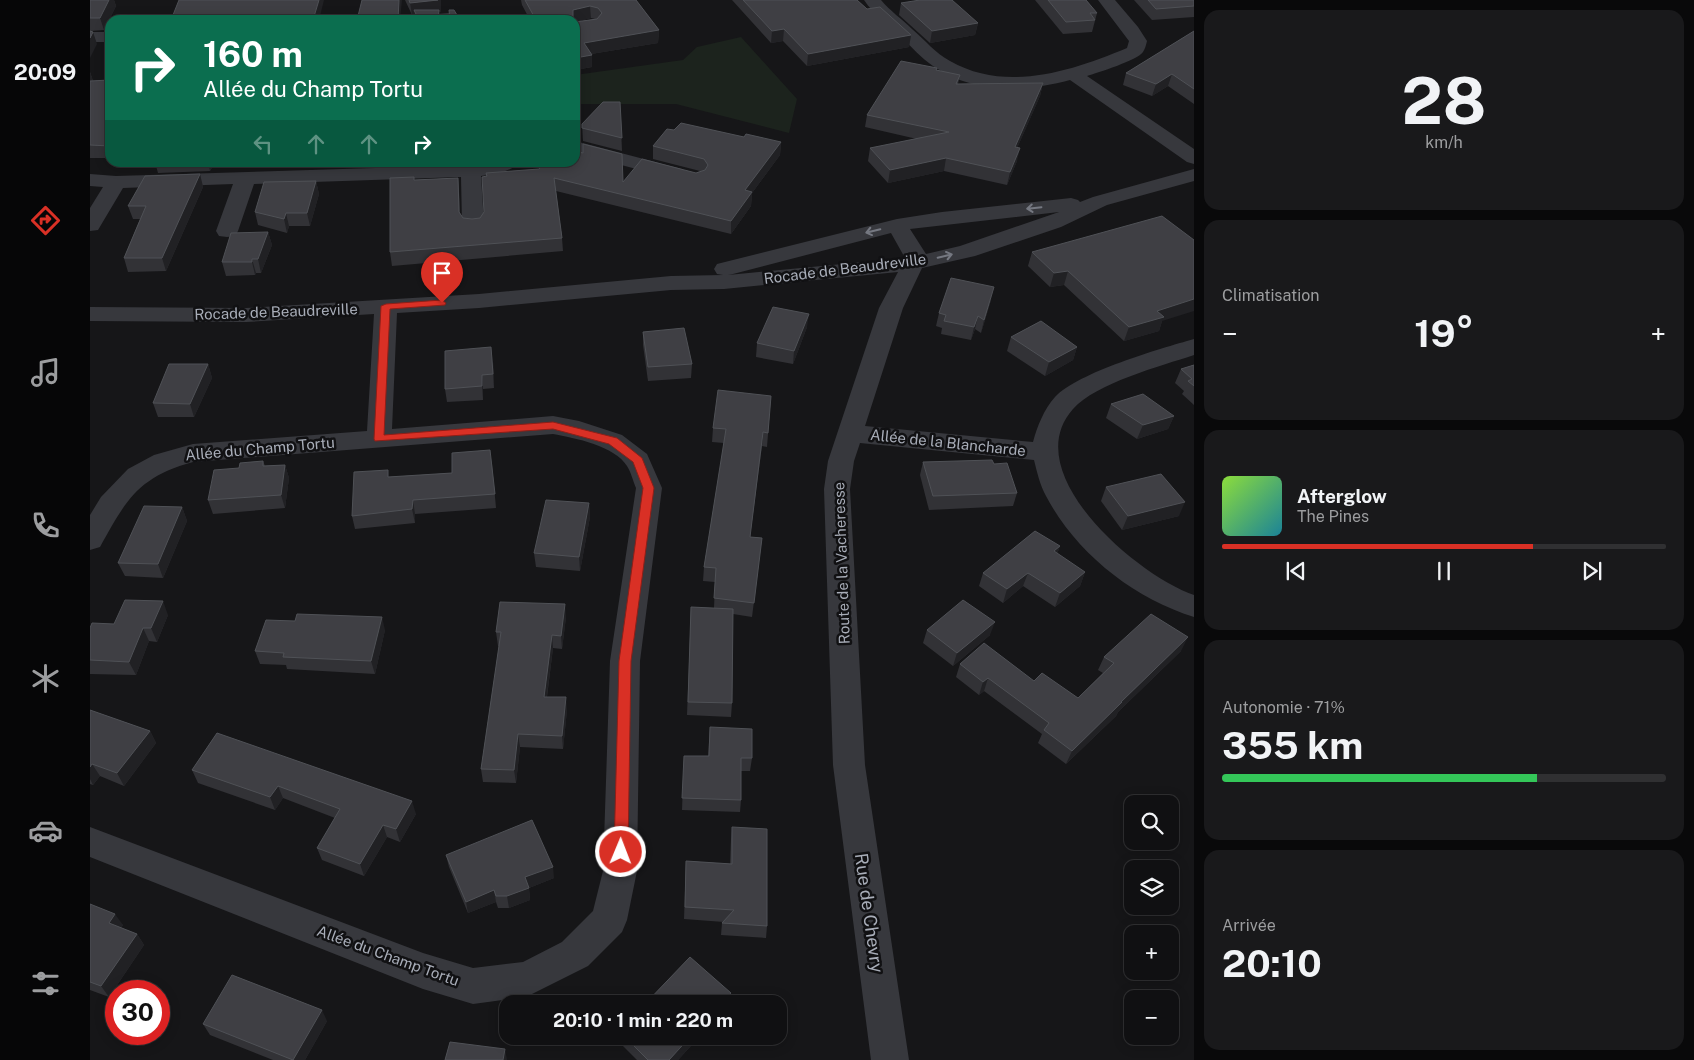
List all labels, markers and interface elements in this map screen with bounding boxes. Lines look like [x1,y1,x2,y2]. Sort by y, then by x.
text: 160 m [203,34,303,75]
icon: right [120,35,185,100]
text: 20:09 [14,59,76,85]
text: 28 [1402,62,1486,139]
text: Allée du Champ Tortu [203,76,423,102]
icon: left [249,130,277,158]
icon: ahead [302,130,330,158]
icon: ahead [355,130,383,158]
icon: right [408,130,436,158]
text: km/h [1425,133,1463,152]
icon: directions [28,203,63,238]
one-way arrow [1026,203,1042,213]
one-way arrow [866,227,882,236]
street label: Rocade de Beaudreville [763,250,927,287]
one-way arrow [937,251,953,260]
pin [421,252,463,303]
icon: arrive [428,259,456,287]
text: Climatisation [1222,286,1319,305]
street label: Rocade de Beaudreville [194,300,358,323]
text: 19° [1414,311,1474,356]
text: − [1222,317,1238,350]
text: + [1650,317,1666,350]
icon: music [28,355,63,390]
street label: Allée de la Blancharde [869,426,1027,459]
street label: Allée du Champ Tortu [185,434,335,464]
street label: Route de la Vacheresse [830,482,853,644]
text: Afterglow [1297,485,1387,507]
text: The Pines [1297,507,1369,526]
icon: phone [28,508,63,543]
icon: previous [1282,557,1310,585]
icon: pause [1430,557,1458,585]
icon: next [1578,557,1606,585]
icon: climate [28,661,63,696]
text: Autonomie · 71% [1222,698,1345,717]
text: 355 km [1222,723,1363,768]
map controls [1124,795,1179,1045]
button: search [1124,795,1179,850]
icon: car [28,813,63,848]
position arrow [594,825,646,877]
street label: Rue de Chevry [851,852,888,974]
button: layers [1124,860,1179,915]
text: Arrivée [1222,916,1276,935]
street label: Allée du Champ Tortu [315,922,462,989]
button: + [1124,925,1179,980]
text: 20:10 [1222,941,1322,986]
icon: filters [28,966,63,1001]
speed limit sign: 30 [105,980,170,1045]
button: − [1124,990,1179,1045]
text: 20:10 · 1 min · 220 m [553,1009,733,1031]

